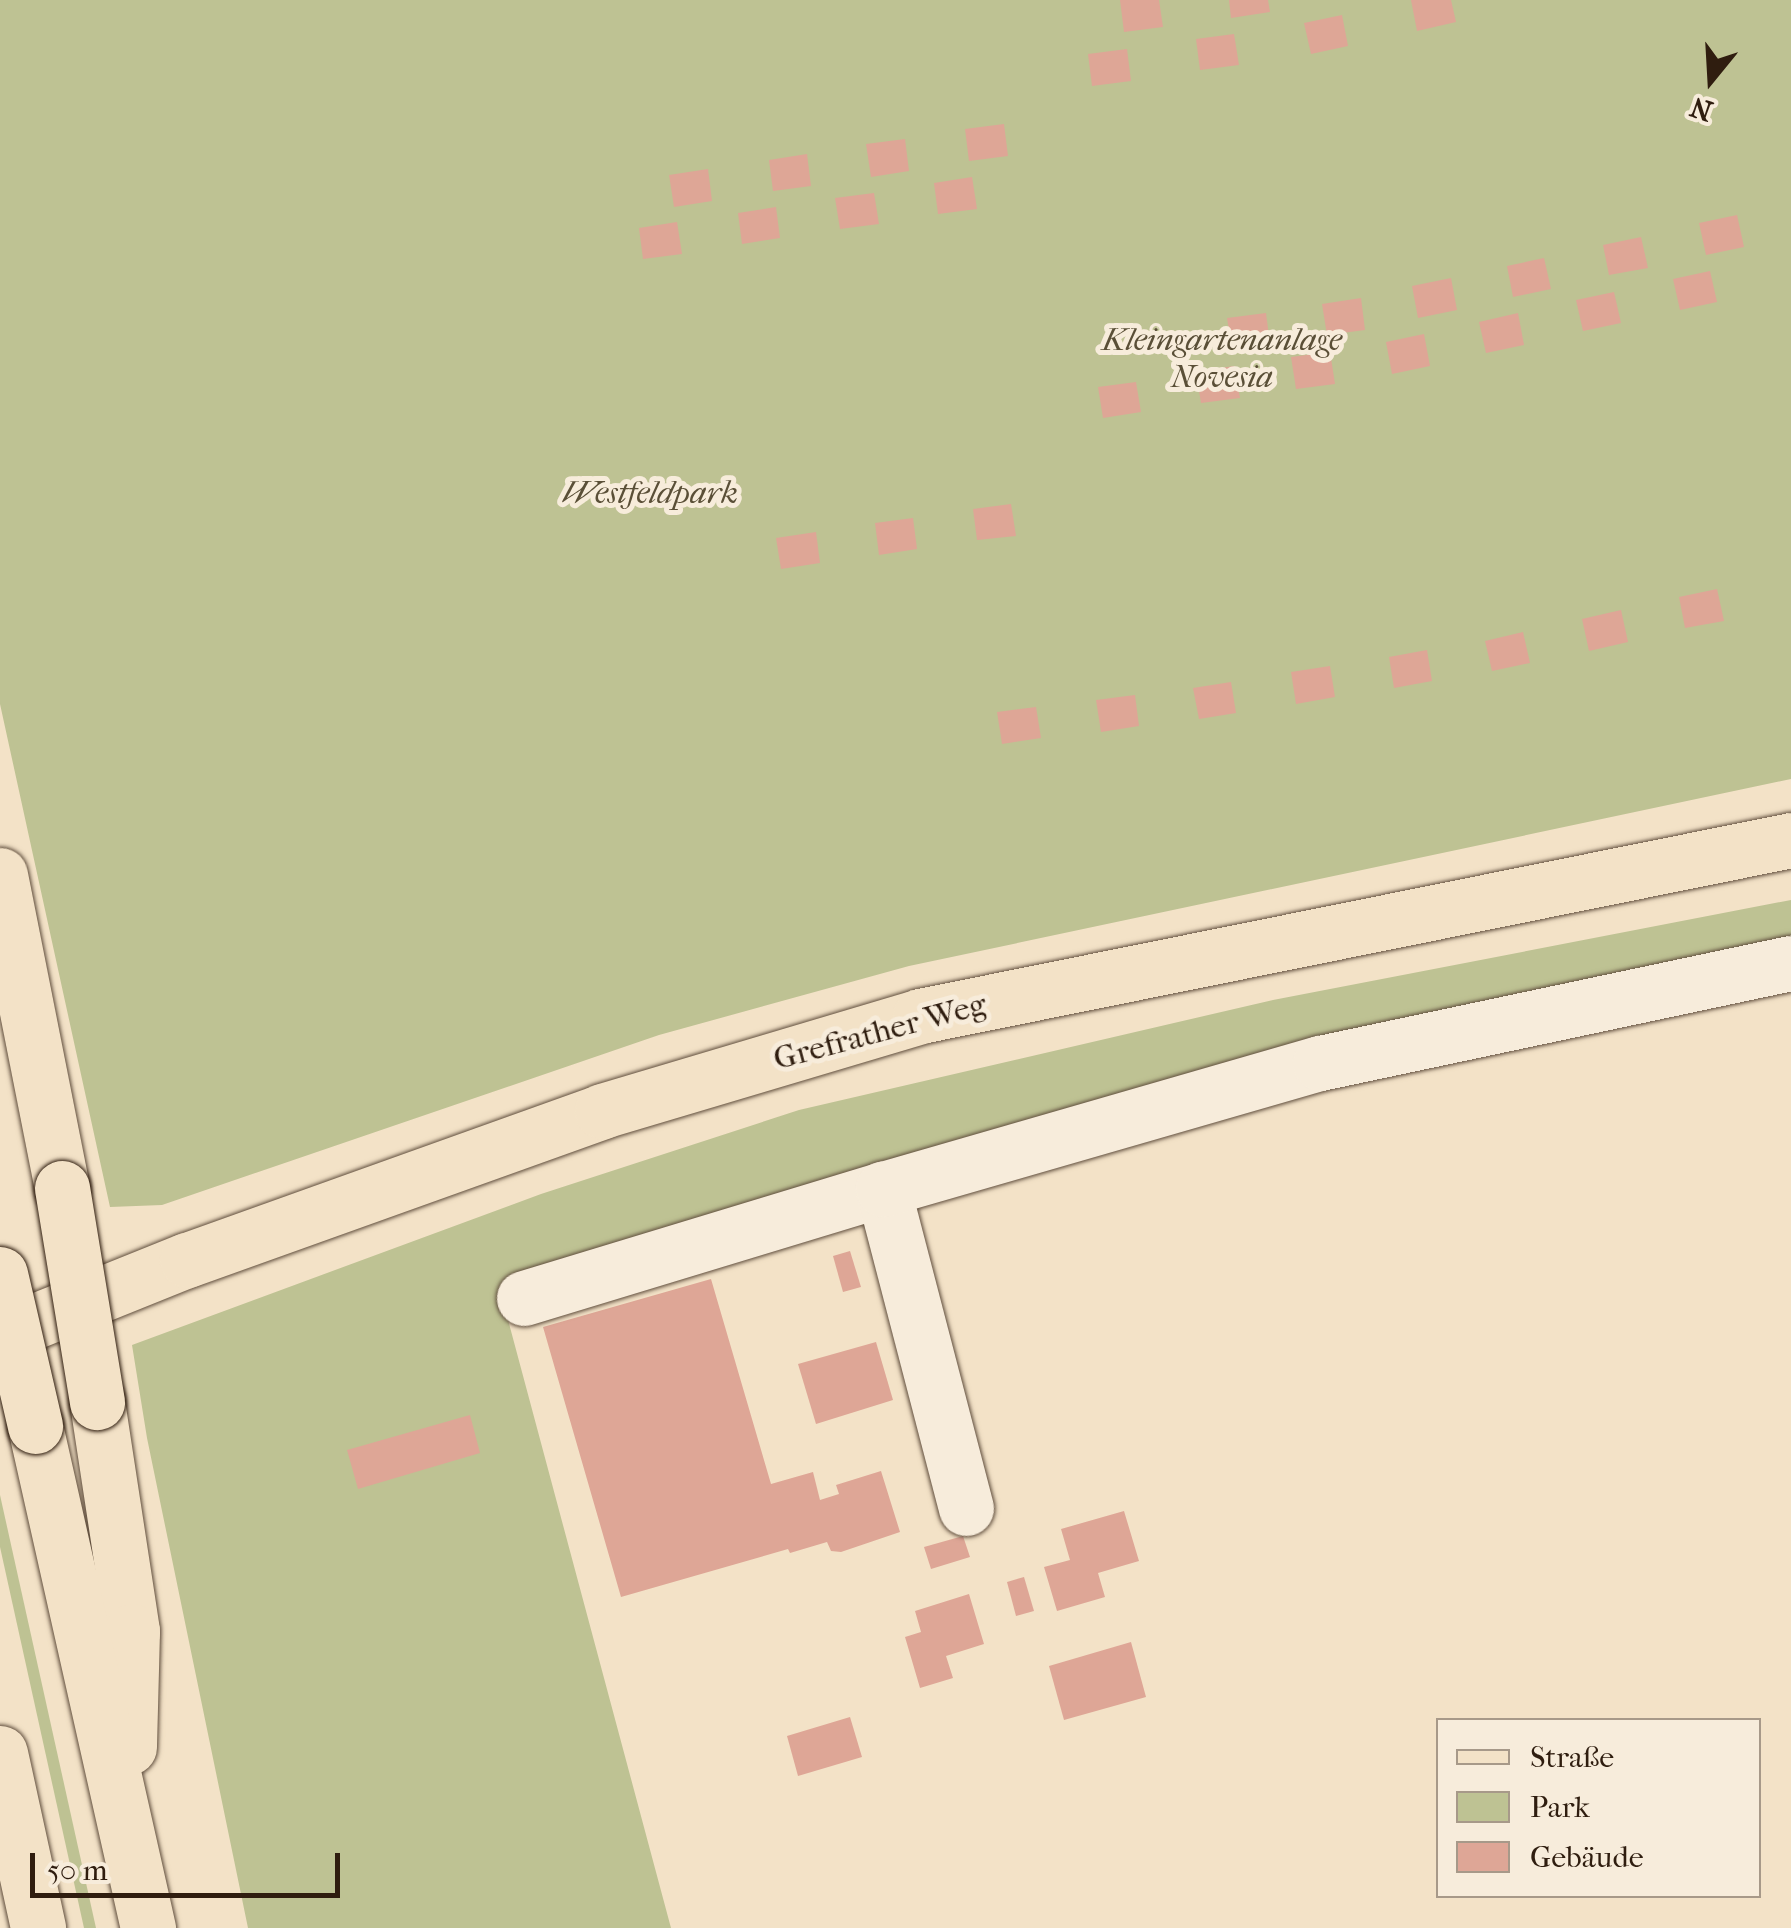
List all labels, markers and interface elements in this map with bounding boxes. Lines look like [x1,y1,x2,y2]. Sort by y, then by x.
north arrow [1661,30,1761,130]
text: N [1686,90,1717,128]
park label: Kleingartenanlage Novesia [1102,322,1342,397]
park label: Westfeldpark [562,474,738,512]
street label: Grefrather Weg [769,985,991,1079]
legend [1436,1718,1761,1898]
text: Straße [1530,1740,1614,1775]
text: Park [1530,1790,1590,1825]
scale bar [35,1833,345,1895]
text: Gebäude [1530,1840,1644,1875]
text: 50 m [47,1853,108,1888]

